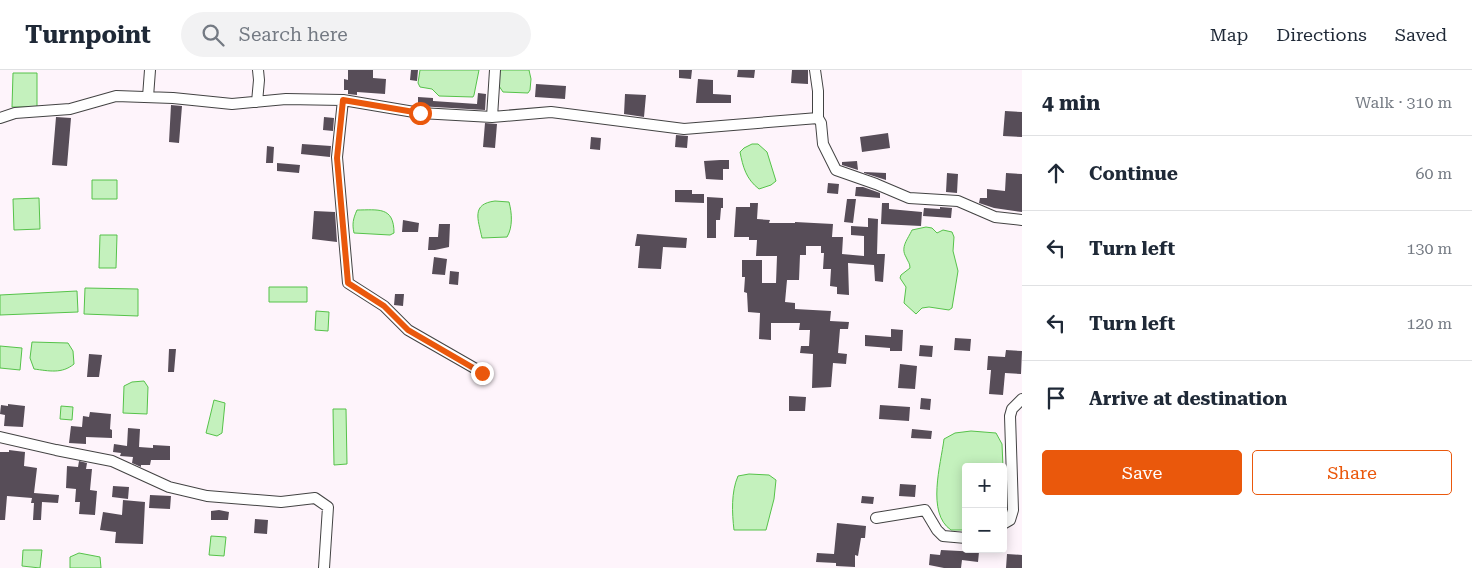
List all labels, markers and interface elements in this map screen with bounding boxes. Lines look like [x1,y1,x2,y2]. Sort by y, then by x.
search box [181,12,531,57]
text: Turnpoint [25,21,151,49]
icon: search [199,21,227,49]
text: Search here [239,23,348,46]
text: Map [1210,24,1248,45]
text: Directions [1276,24,1367,45]
text: Saved [1395,24,1447,45]
text: 4 min [1042,91,1100,115]
text: Walk · 310 m [1355,93,1452,112]
route start [409,102,432,125]
icon: ahead [1042,159,1070,187]
text: Continue [1089,162,1178,185]
text: 60 m [1415,164,1452,183]
icon: left [1042,234,1070,262]
text: Turn left [1089,237,1175,260]
text: 130 m [1406,239,1452,258]
icon: left [1042,309,1070,337]
text: Turn left [1089,312,1175,335]
text: 120 m [1406,314,1452,333]
route end [471,362,494,385]
icon: arrive [1042,384,1070,412]
text: Arrive at destination [1089,387,1287,410]
button: Save [1042,450,1242,495]
button: Share [1252,450,1452,495]
map controls [962,463,1007,553]
button: + [962,463,1007,508]
button: − [962,508,1007,553]

